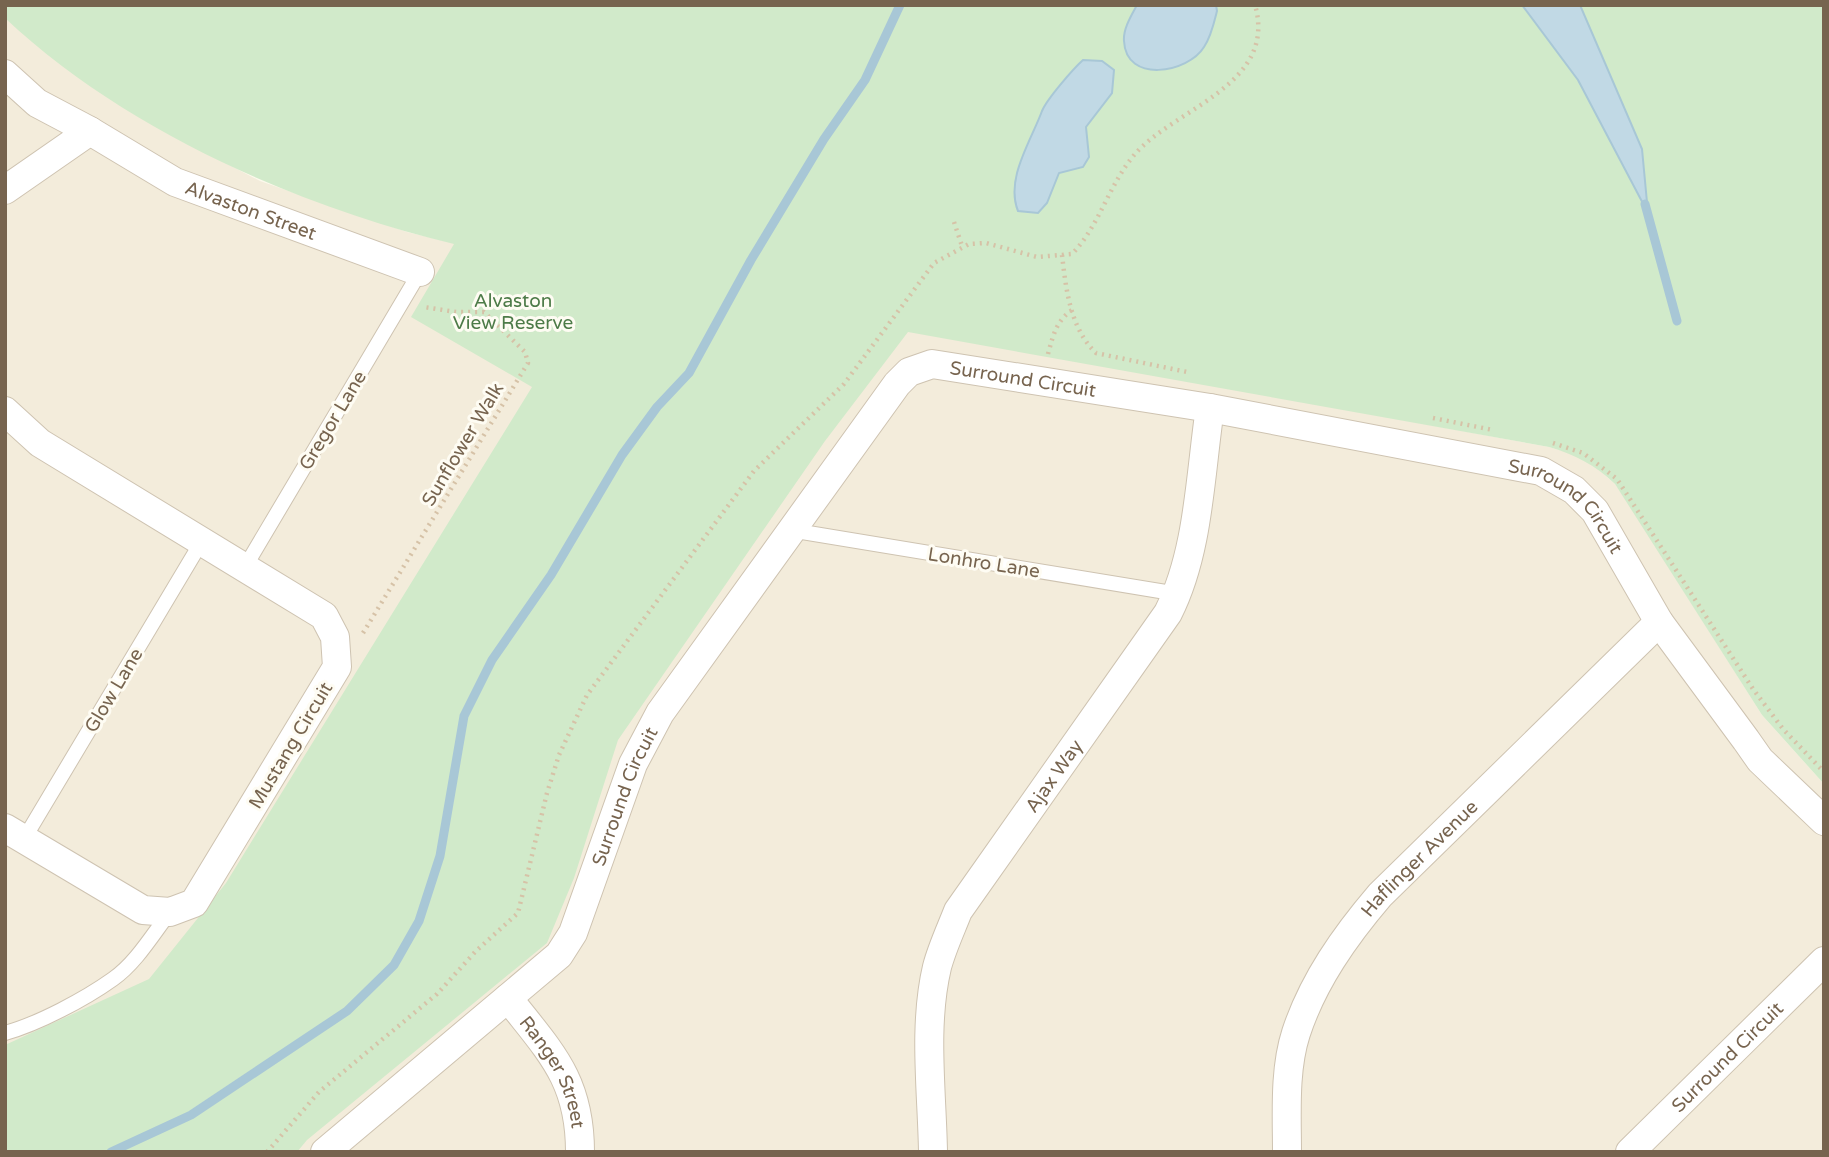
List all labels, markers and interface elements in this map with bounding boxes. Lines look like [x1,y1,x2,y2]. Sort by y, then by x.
street label: Alvaston Street [182,177,319,245]
park label: Alvaston View Reserve [453,290,573,334]
street label: Surround Circuit [948,357,1098,402]
street label: Gregor Lane [295,367,371,474]
street label: Sunflower Walk [417,379,508,510]
street label: Surround Circuit [1506,455,1627,558]
street label: Lonhro Lane [926,543,1041,583]
street label: Glow Lane [80,644,148,737]
street label: Mustang Circuit [244,678,337,813]
street label: Surround Circuit [588,723,663,869]
street label: Ajax Way [1021,736,1087,817]
street label: Haflinger Avenue [1357,796,1483,921]
street label: Surround Circuit [1667,998,1788,1117]
street label: Ranger Street [515,1012,589,1130]

